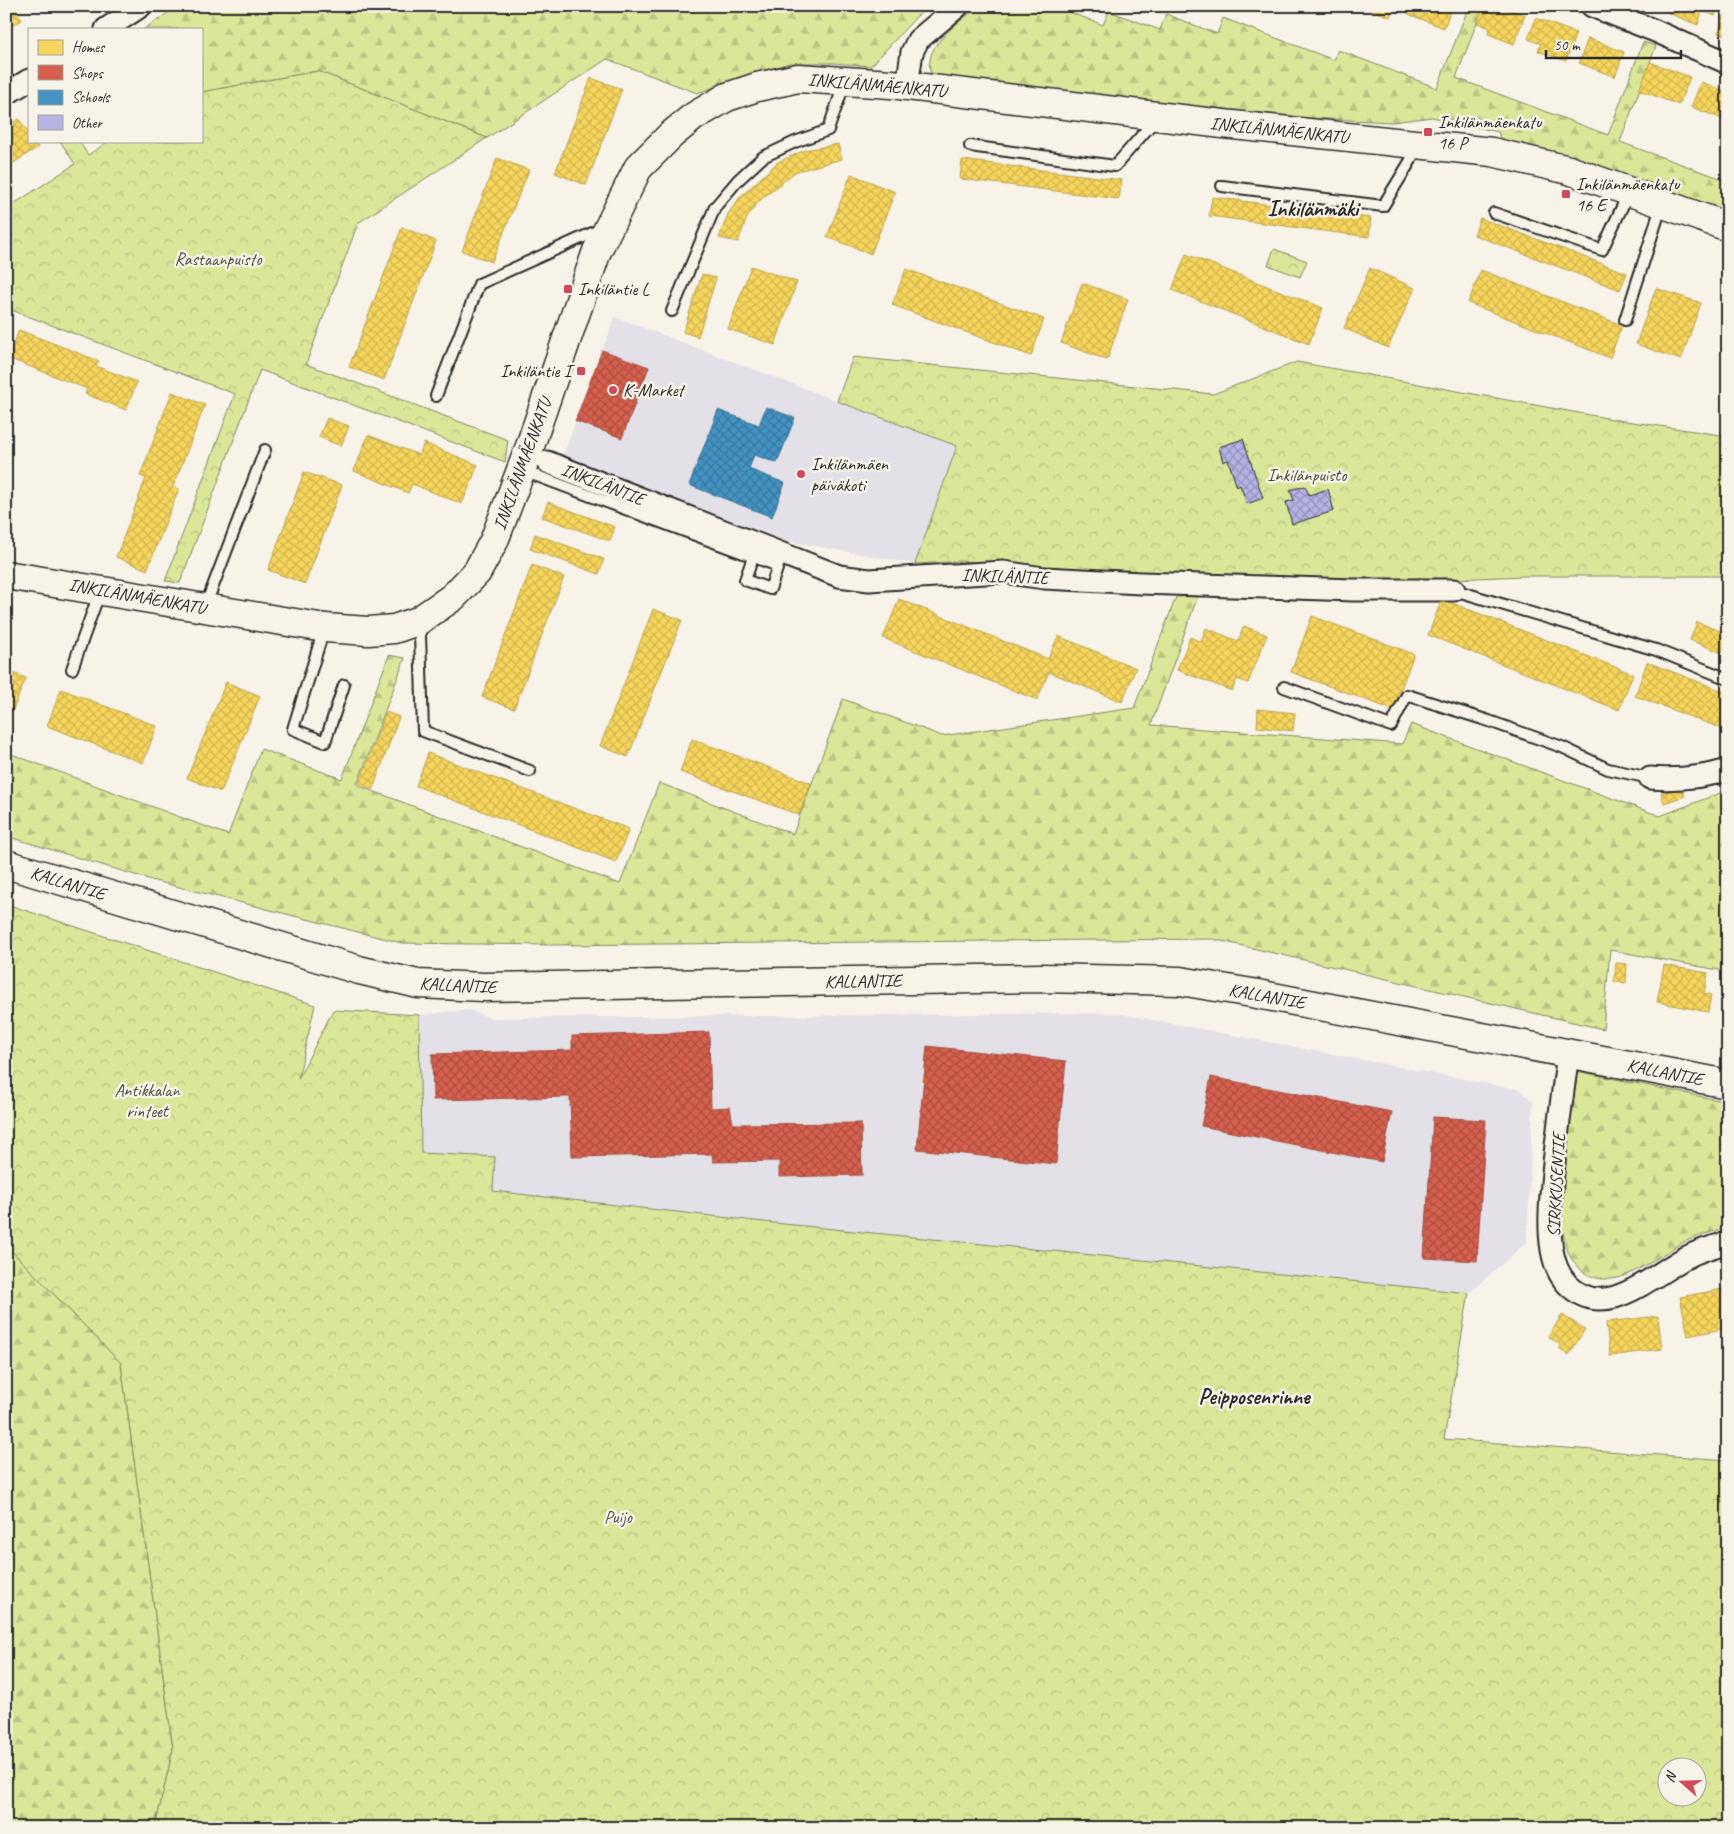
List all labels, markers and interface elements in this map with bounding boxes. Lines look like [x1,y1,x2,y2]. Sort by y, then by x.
legend [28,28,202,142]
scale bar [1546,28,1682,60]
text: 50 m [1554,36,1581,55]
text: Homes [72,38,106,57]
text: Shops [72,64,105,83]
street label: INKILÄNMÄENKATU [807,68,950,102]
text: Schools [72,88,111,107]
place label: Inkilänmäenkatu 16 P [1438,111,1543,154]
street label: INKILÄNMÄENKATU [1209,112,1352,149]
text: Other [72,114,103,133]
marker: Inkilänmäenkatu 16 P [1422,126,1434,138]
place label: Inkilänmäenkatu 16 E [1576,173,1681,216]
marker: Inkilänmäenkatu 16 E [1560,188,1572,200]
district label: Inkilänmäki [1268,195,1361,223]
park label: Rastaanpuisto [174,248,263,270]
place label: Inkiläntie L [578,278,651,300]
marker: Inkiläntie L [562,283,574,295]
place label: Inkiläntie I [500,360,575,382]
marker: Inkiläntie I [575,365,587,377]
place label: K-Market [623,379,687,401]
marker: K-Market [607,384,619,396]
street label: INKILÄNMÄENKATU [488,392,557,533]
place label: Inkilänmäen päiväkoti [811,453,889,496]
street label: INKILÄNTIE [558,458,650,511]
park label: Inkilänpuisto [1267,464,1348,486]
marker: Inkilänmäen päiväkoti [795,468,807,480]
street label: INKILÄNTIE [961,563,1051,589]
street label: INKILÄNMÄENKATU [67,573,210,619]
street label: KALLANTIE [28,861,110,905]
street label: KALLANTIE [824,969,904,993]
street label: KALLANTIE [419,972,499,998]
street label: KALLANTIE [1227,978,1309,1014]
street label: KALLANTIE [1625,1054,1707,1091]
park label: Antikkalan rinteet [114,1079,180,1122]
street label: SIRKKUSENTIE [1542,1130,1570,1238]
district label: Peipposenrinne [1198,1383,1311,1411]
park label: Puijo [604,1506,634,1528]
north arrow [1656,1756,1706,1806]
text: N [1661,1769,1681,1785]

